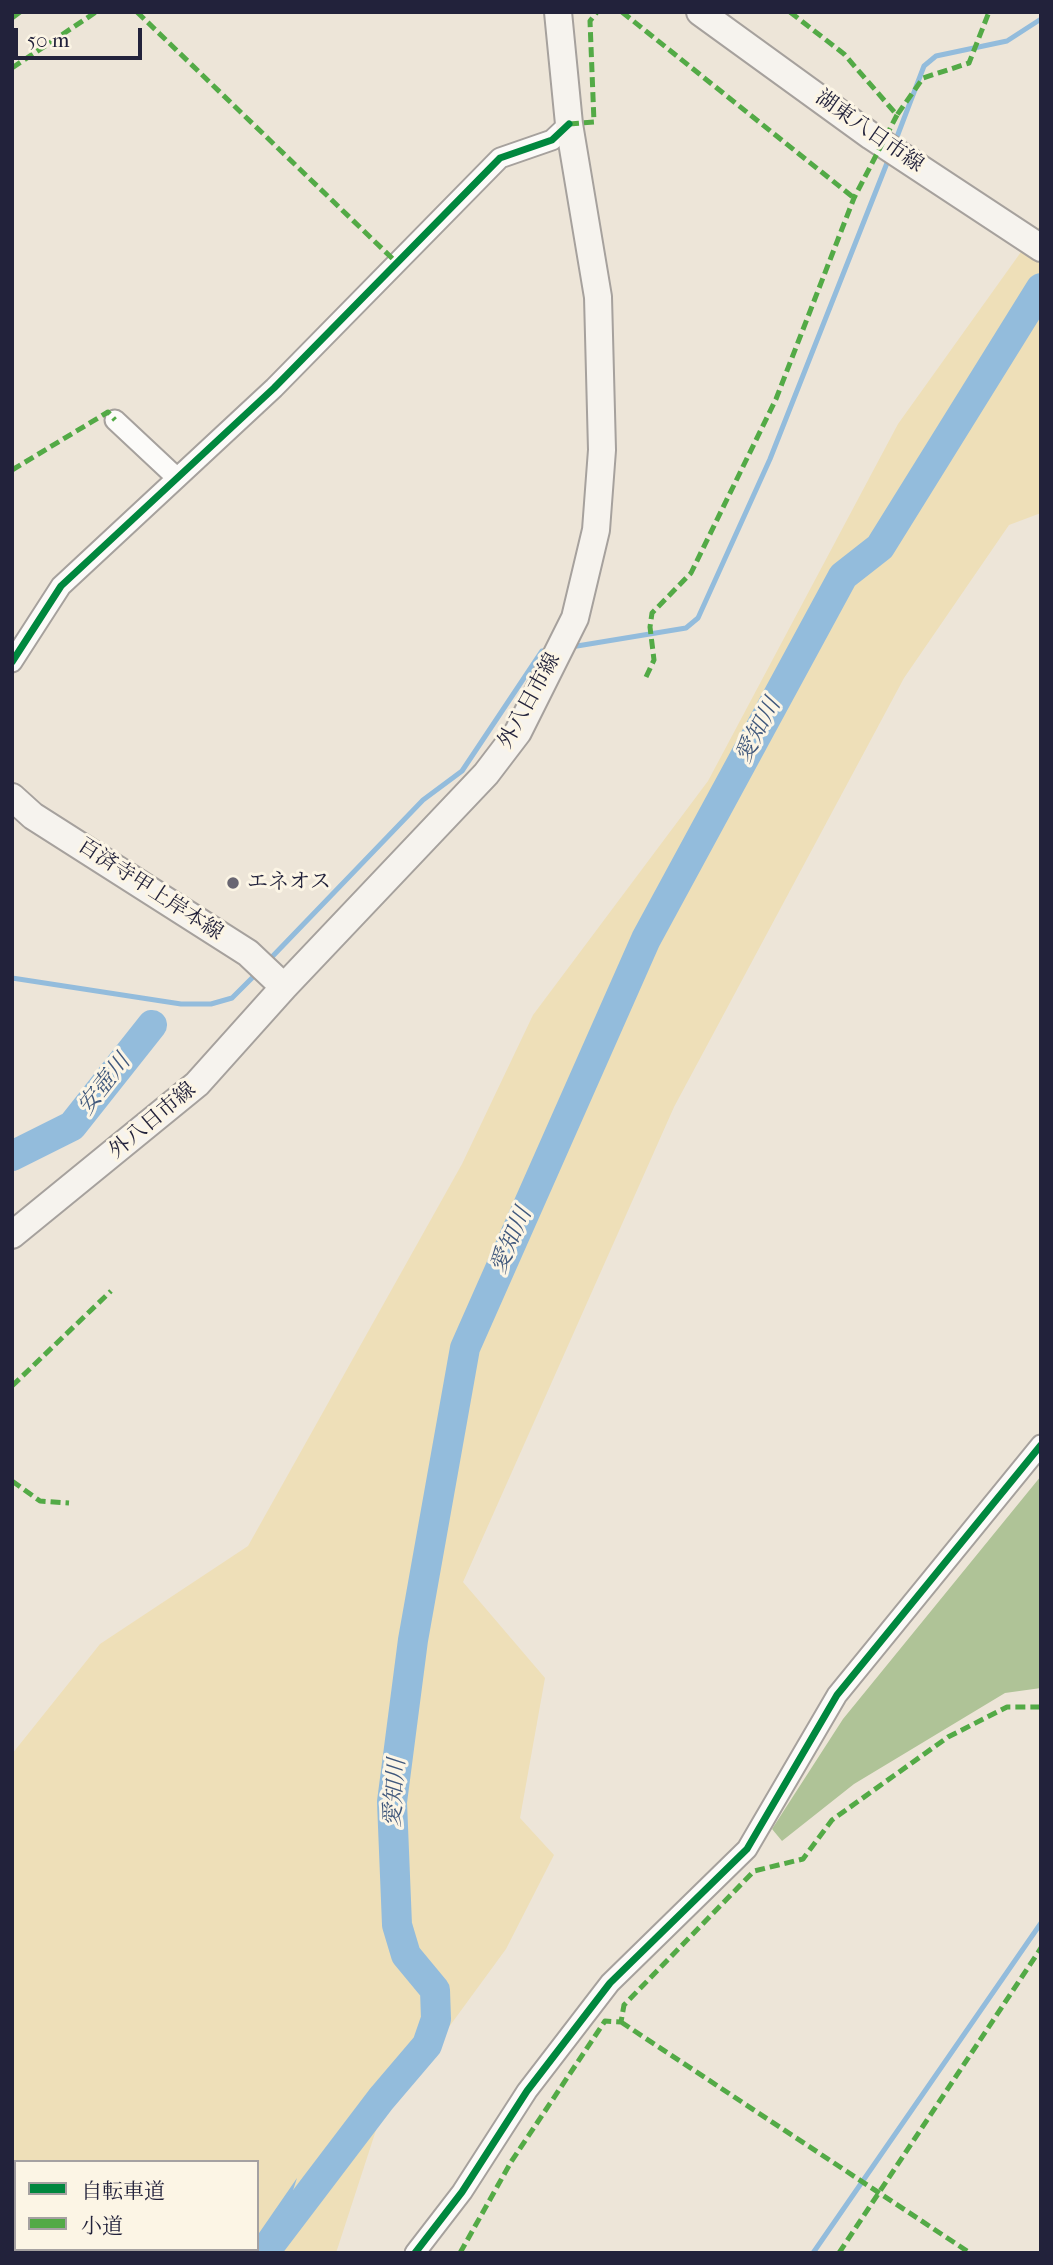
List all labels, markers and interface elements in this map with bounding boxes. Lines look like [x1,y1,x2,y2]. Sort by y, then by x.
scale bar [18,14,145,58]
text: 50 m [27,28,70,52]
street label: 湖東八日市線 [810,86,928,178]
street label: 外八日市線 [494,649,566,753]
water label: 愛知川 [731,694,787,768]
street label: 百済寺甲上岸本線 [73,834,227,946]
place label: エネオス [247,870,331,896]
marker: エネオス [225,875,241,891]
water label: 安壺川 [73,1049,137,1121]
street label: 外八日市線 [105,1078,201,1164]
water label: 愛知川 [485,1204,539,1278]
water label: 愛知川 [380,1758,412,1828]
legend [14,2160,259,2251]
text: 自転車道 [81,2179,165,2203]
text: 小道 [81,2214,123,2238]

